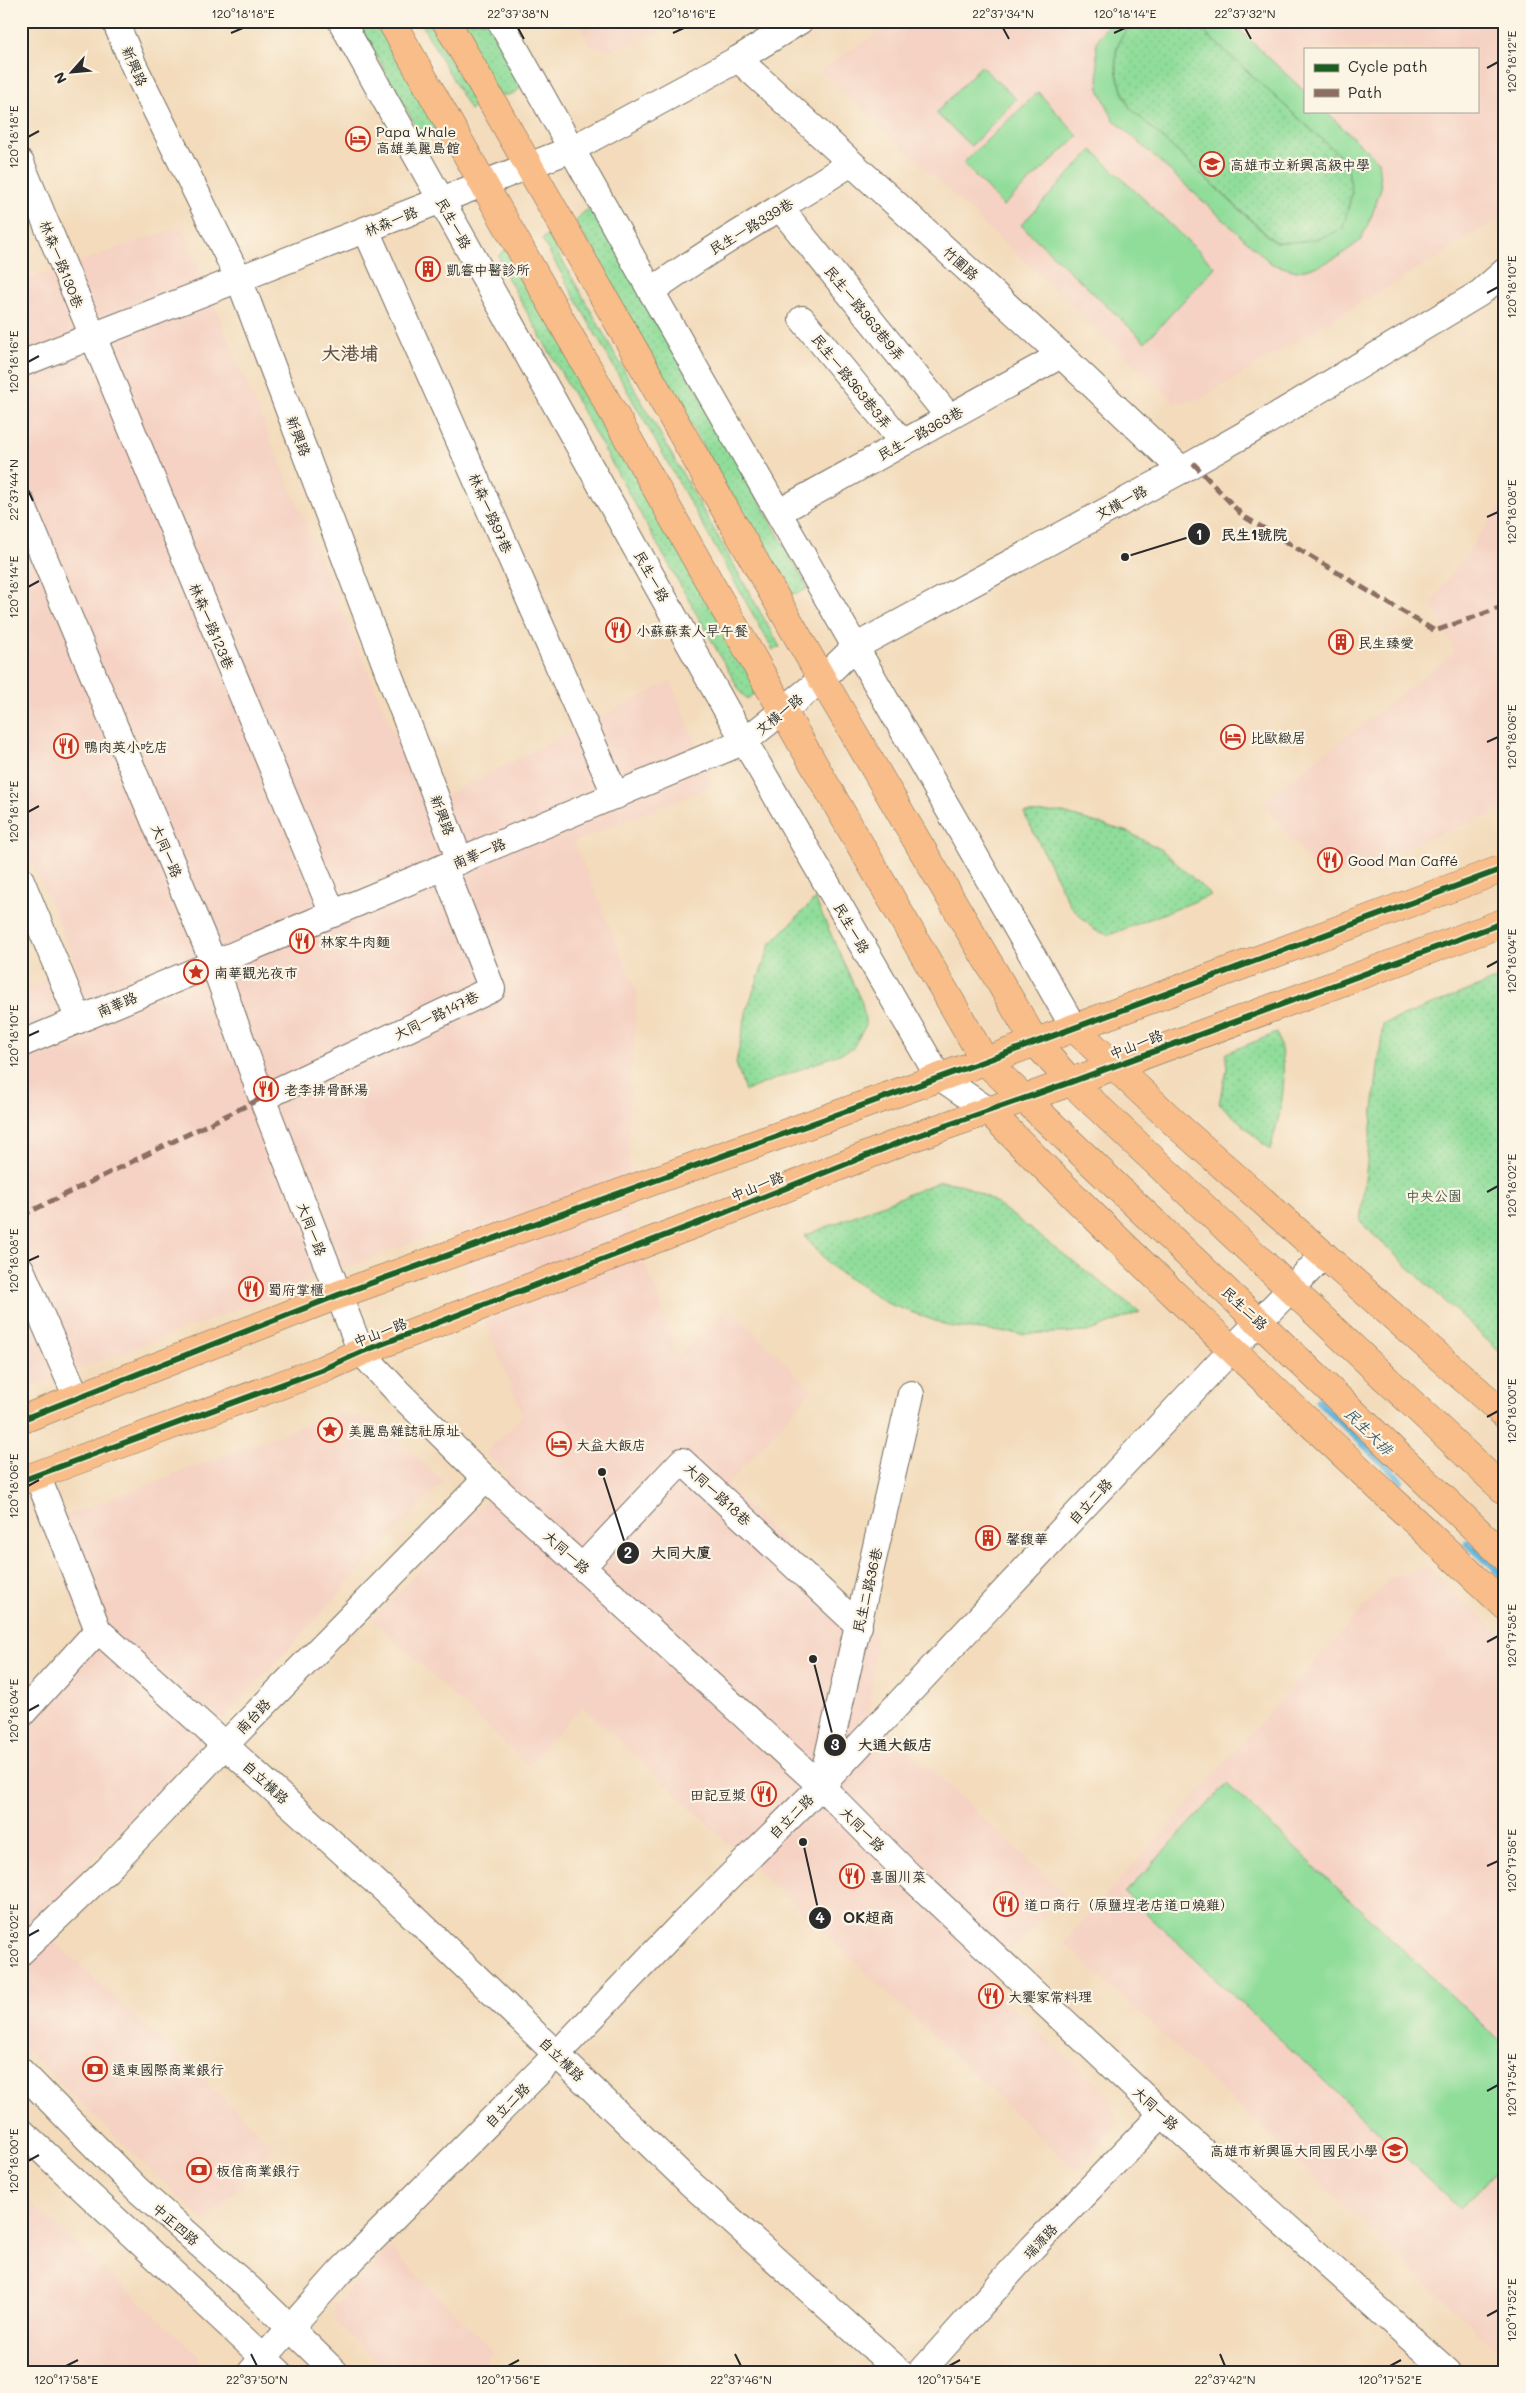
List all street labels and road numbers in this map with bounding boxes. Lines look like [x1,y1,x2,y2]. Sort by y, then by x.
street label: 新興路 [118,43,152,89]
street label: 民生一路339巷 [706,193,797,259]
street label: 民生一路 [432,194,476,252]
street label: 林森一路 [361,202,421,240]
street label: 林森一路130巷 [36,217,89,312]
street label: 竹圍路 [939,242,983,284]
street label: 民生一路363巷9弄 [821,262,909,364]
street label: 民生一路363巷3弄 [808,330,896,432]
street label: 民生一路363巷 [874,401,967,464]
street label: 新興路 [283,413,315,459]
street label: 林森一路97巷 [465,470,518,557]
street label: 文橫一路 [1092,480,1150,524]
street label: 民生一路 [630,547,674,605]
street label: 林森一路123巷 [185,580,239,673]
street label: 文橫一路 [751,689,807,739]
street label: 新興路 [427,792,459,838]
street label: 大同一路 [147,822,187,880]
street label: 南華一路 [450,833,508,873]
street label: 民生一路 [830,899,874,957]
street label: 大同一路147巷 [390,986,483,1044]
street label: 南華路 [94,987,140,1021]
street label: 中山一路 [1106,1025,1166,1063]
street label: 中山一路 [727,1167,787,1205]
street label: 大同一路 [293,1199,331,1259]
street label: 民生二路 [1218,1282,1272,1334]
street label: 中山一路 [350,1313,410,1351]
street label: 大同一路18巷 [681,1458,756,1531]
street label: 自立二路 [1064,1474,1116,1528]
street label: 大同一路 [540,1526,594,1578]
street label: 民生二路36巷 [848,1545,886,1634]
street label: 南台路 [232,1694,274,1738]
street label: 自立橫路 [239,1756,293,1808]
street label: 自立二路 [764,1789,818,1843]
street label: 大同一路 [836,1802,890,1856]
street label: 自立橫路 [535,2033,589,2085]
street label: 自立二路 [480,2078,534,2132]
street label: 大同一路 [1129,2082,1183,2134]
street label: 中正四路 [149,2198,203,2250]
street label: 瑞源路 [1018,2219,1061,2264]

